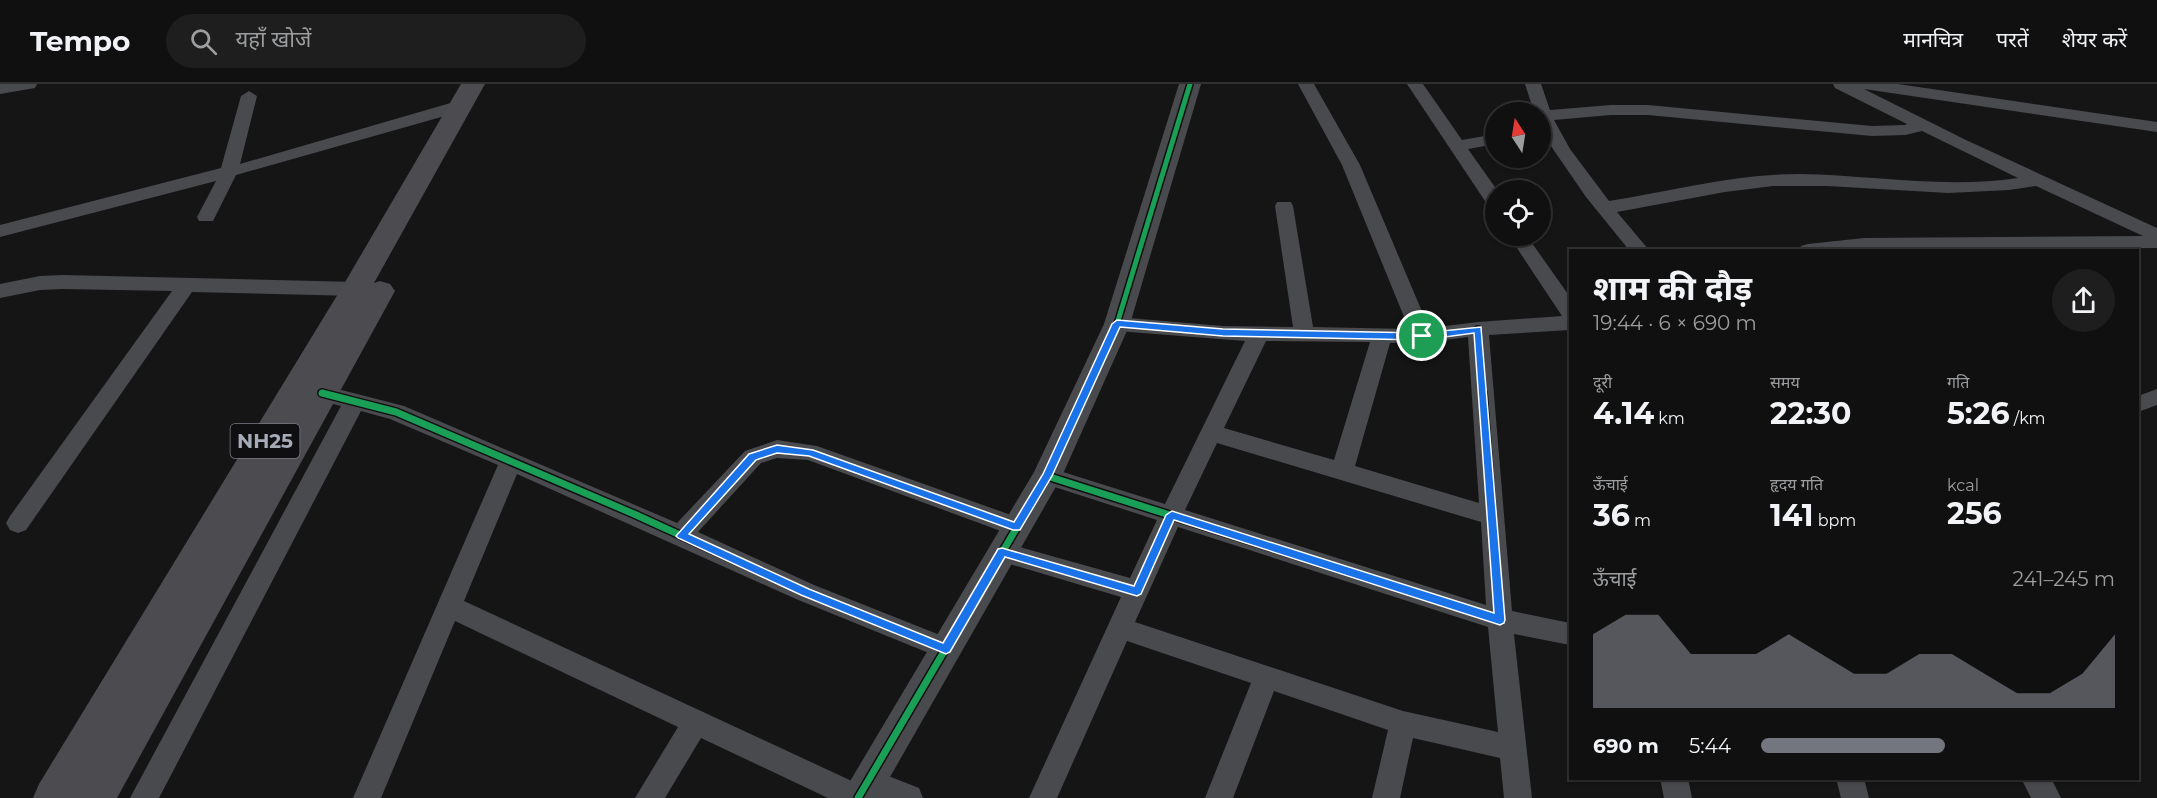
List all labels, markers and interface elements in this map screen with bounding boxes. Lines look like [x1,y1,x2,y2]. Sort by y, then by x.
search box [166,14,586,68]
text: Tempo [30,24,130,58]
icon: search [187,25,220,58]
text: यहाँ खोजें [235,26,311,53]
text: मानचित्र [1903,27,1963,52]
text: परतें [1996,27,2029,52]
text: शेयर करें [2062,27,2127,52]
north arrow [1485,102,1551,168]
map controls [1485,102,1551,246]
button: locate [1485,180,1551,246]
text: शाम की दौड़ [1593,268,1752,308]
button: share [2052,269,2115,332]
pin [1396,310,1447,361]
text: 19:44 · 6 × 690 m [1593,311,1757,335]
icon: arrive [1405,319,1438,352]
text: दूरी [1593,373,1612,392]
text: समय [1770,373,1800,392]
text: गति [1947,373,1969,392]
text: 4.14 [1593,395,1654,432]
text: 22:30 [1770,395,1851,432]
text: 5:26 [1947,395,2010,432]
text: km [1654,409,1685,428]
text: /km [2010,409,2046,428]
road number: NH25 [230,424,300,458]
text: ऊँचाई [1593,475,1628,494]
text: हृदय गति [1770,475,1823,494]
text: kcal [1947,476,1979,495]
text: 256 [1947,495,2002,532]
text: 36 [1593,497,1630,534]
text: 141 [1770,497,1813,534]
text: m [1630,511,1651,530]
text: bpm [1813,511,1856,530]
text: ऊँचाई [1593,567,1636,591]
text: 241–245 m [2013,567,2115,591]
text: 690 m [1593,734,1659,758]
text: 5:44 [1689,734,1731,758]

